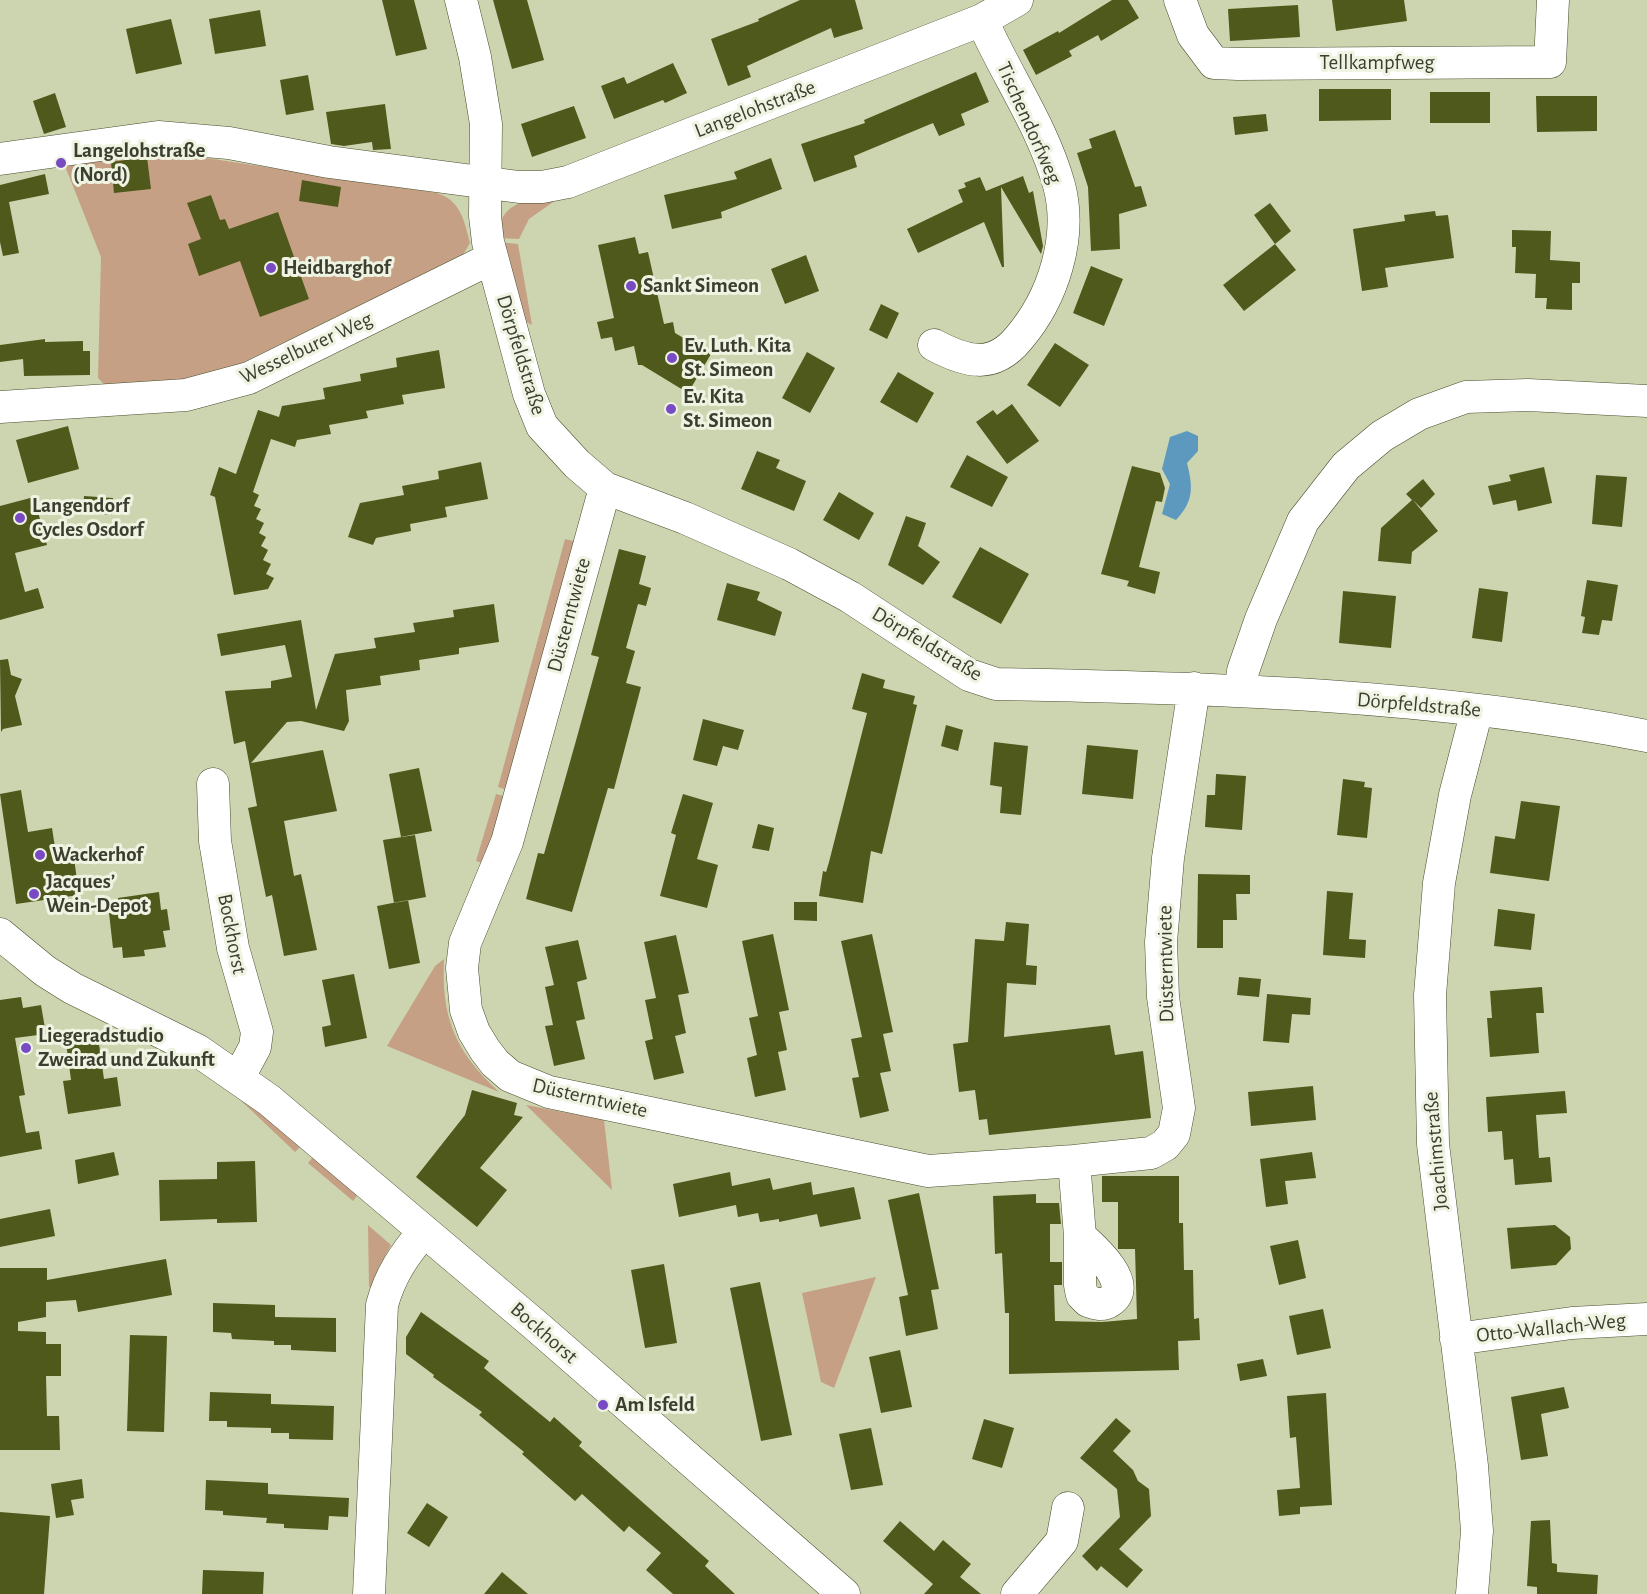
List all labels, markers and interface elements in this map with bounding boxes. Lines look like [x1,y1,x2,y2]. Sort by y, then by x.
street label: Tellkampfweg [1320,50,1434,76]
street label: Tischendorfweg [991,58,1067,188]
street label: Langelohstraße [691,74,819,144]
place label: Langelohstraße (Nord) [73,138,205,188]
marker: Langelohstraße (Nord) [54,156,68,170]
place label: Heidbarghof [283,255,390,281]
marker: Heidbarghof [264,261,278,275]
place label: Sankt Simeon [643,273,759,299]
marker: Sankt Simeon [624,279,638,293]
street label: Dörpfeldstraße [491,292,551,418]
street label: Wesselburer Weg [236,306,376,390]
place label: Ev. Luth. Kita St. Simeon [684,333,791,383]
marker: Ev. Luth. Kita St. Simeon [665,351,679,365]
place label: Ev. Kita St. Simeon [683,384,772,434]
marker: Ev. Kita St. Simeon [664,402,678,416]
place label: Langendorf Cycles Osdorf [32,493,144,543]
marker: Langendorf Cycles Osdorf [13,511,27,525]
street label: Düsterntwiete [542,555,596,675]
street label: Dörpfeldstraße [867,601,987,687]
street label: Dörpfeldstraße [1356,687,1482,723]
place label: Wackerhof [52,842,143,868]
marker: Wackerhof [33,848,47,862]
place label: Jacques’ Wein-Depot [46,869,148,919]
marker: Jacques’ Wein-Depot [27,887,41,901]
street label: Bockhorst [212,892,252,976]
street label: Düsterntwiete [1152,905,1180,1023]
place label: Liegeradstudio Zweirad und Zukunft [38,1023,215,1073]
marker: Liegeradstudio Zweirad und Zukunft [19,1041,33,1055]
street label: Düsterntwiete [530,1073,650,1123]
street label: Joachimstraße [1418,1091,1454,1211]
street label: Bockhorst [505,1297,583,1369]
street label: Otto-Wallach-Weg [1475,1308,1627,1348]
place label: Am Isfeld [615,1392,695,1418]
marker: Am Isfeld [596,1398,610,1412]

